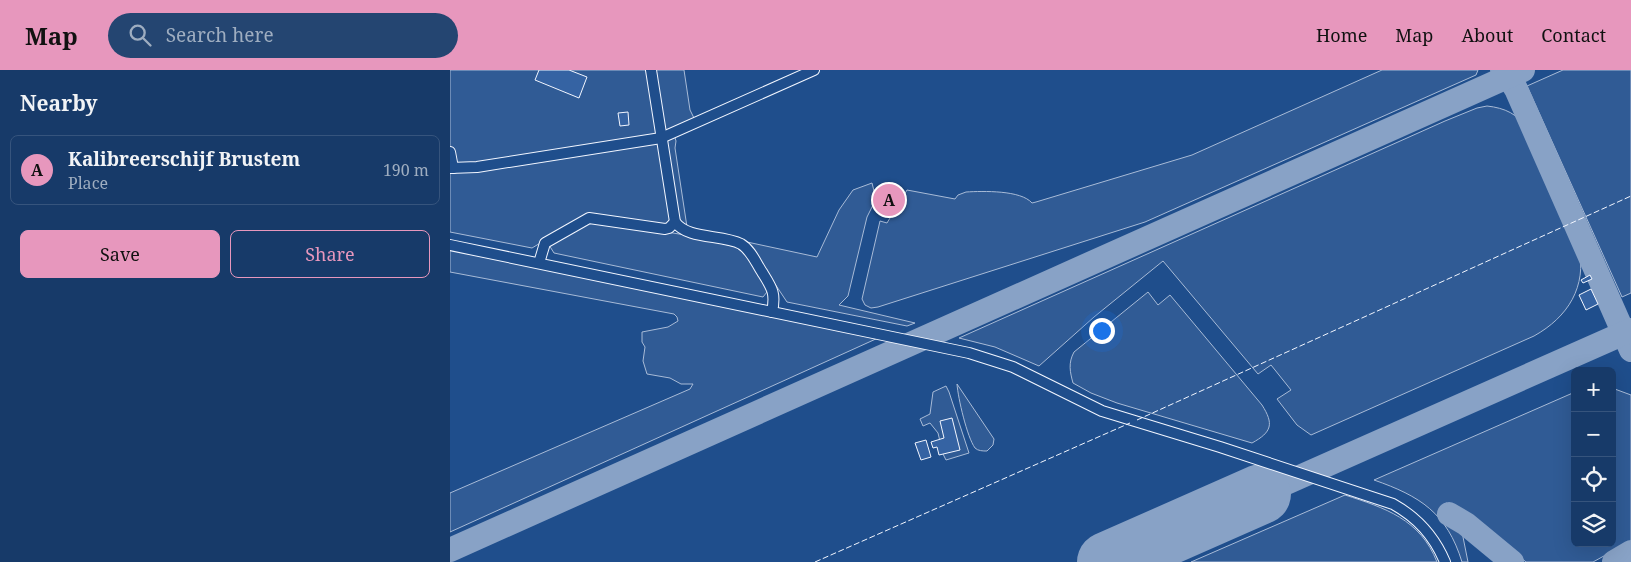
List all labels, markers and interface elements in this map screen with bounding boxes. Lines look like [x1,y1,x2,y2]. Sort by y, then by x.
search box [108,13,458,58]
text: Map [25,19,78,52]
icon: search [126,21,154,49]
text: Search here [166,22,274,48]
text: Home [1316,23,1367,47]
text: Map [1395,23,1433,47]
text: About [1461,23,1513,47]
text: Contact [1541,23,1606,47]
text: Nearby [20,89,98,117]
text: Kalibreerschijf Brustem [68,146,300,172]
text: A [31,159,43,181]
text: 190 m [383,159,429,181]
text: Place [68,172,108,194]
pin: A [873,181,905,219]
button: Save [20,230,220,278]
button: Share [230,230,430,278]
your location [1089,318,1115,344]
map controls [1571,367,1616,547]
button: + [1571,367,1616,412]
button: − [1571,412,1616,457]
button: locate [1571,457,1616,502]
button: layers [1571,502,1616,547]

